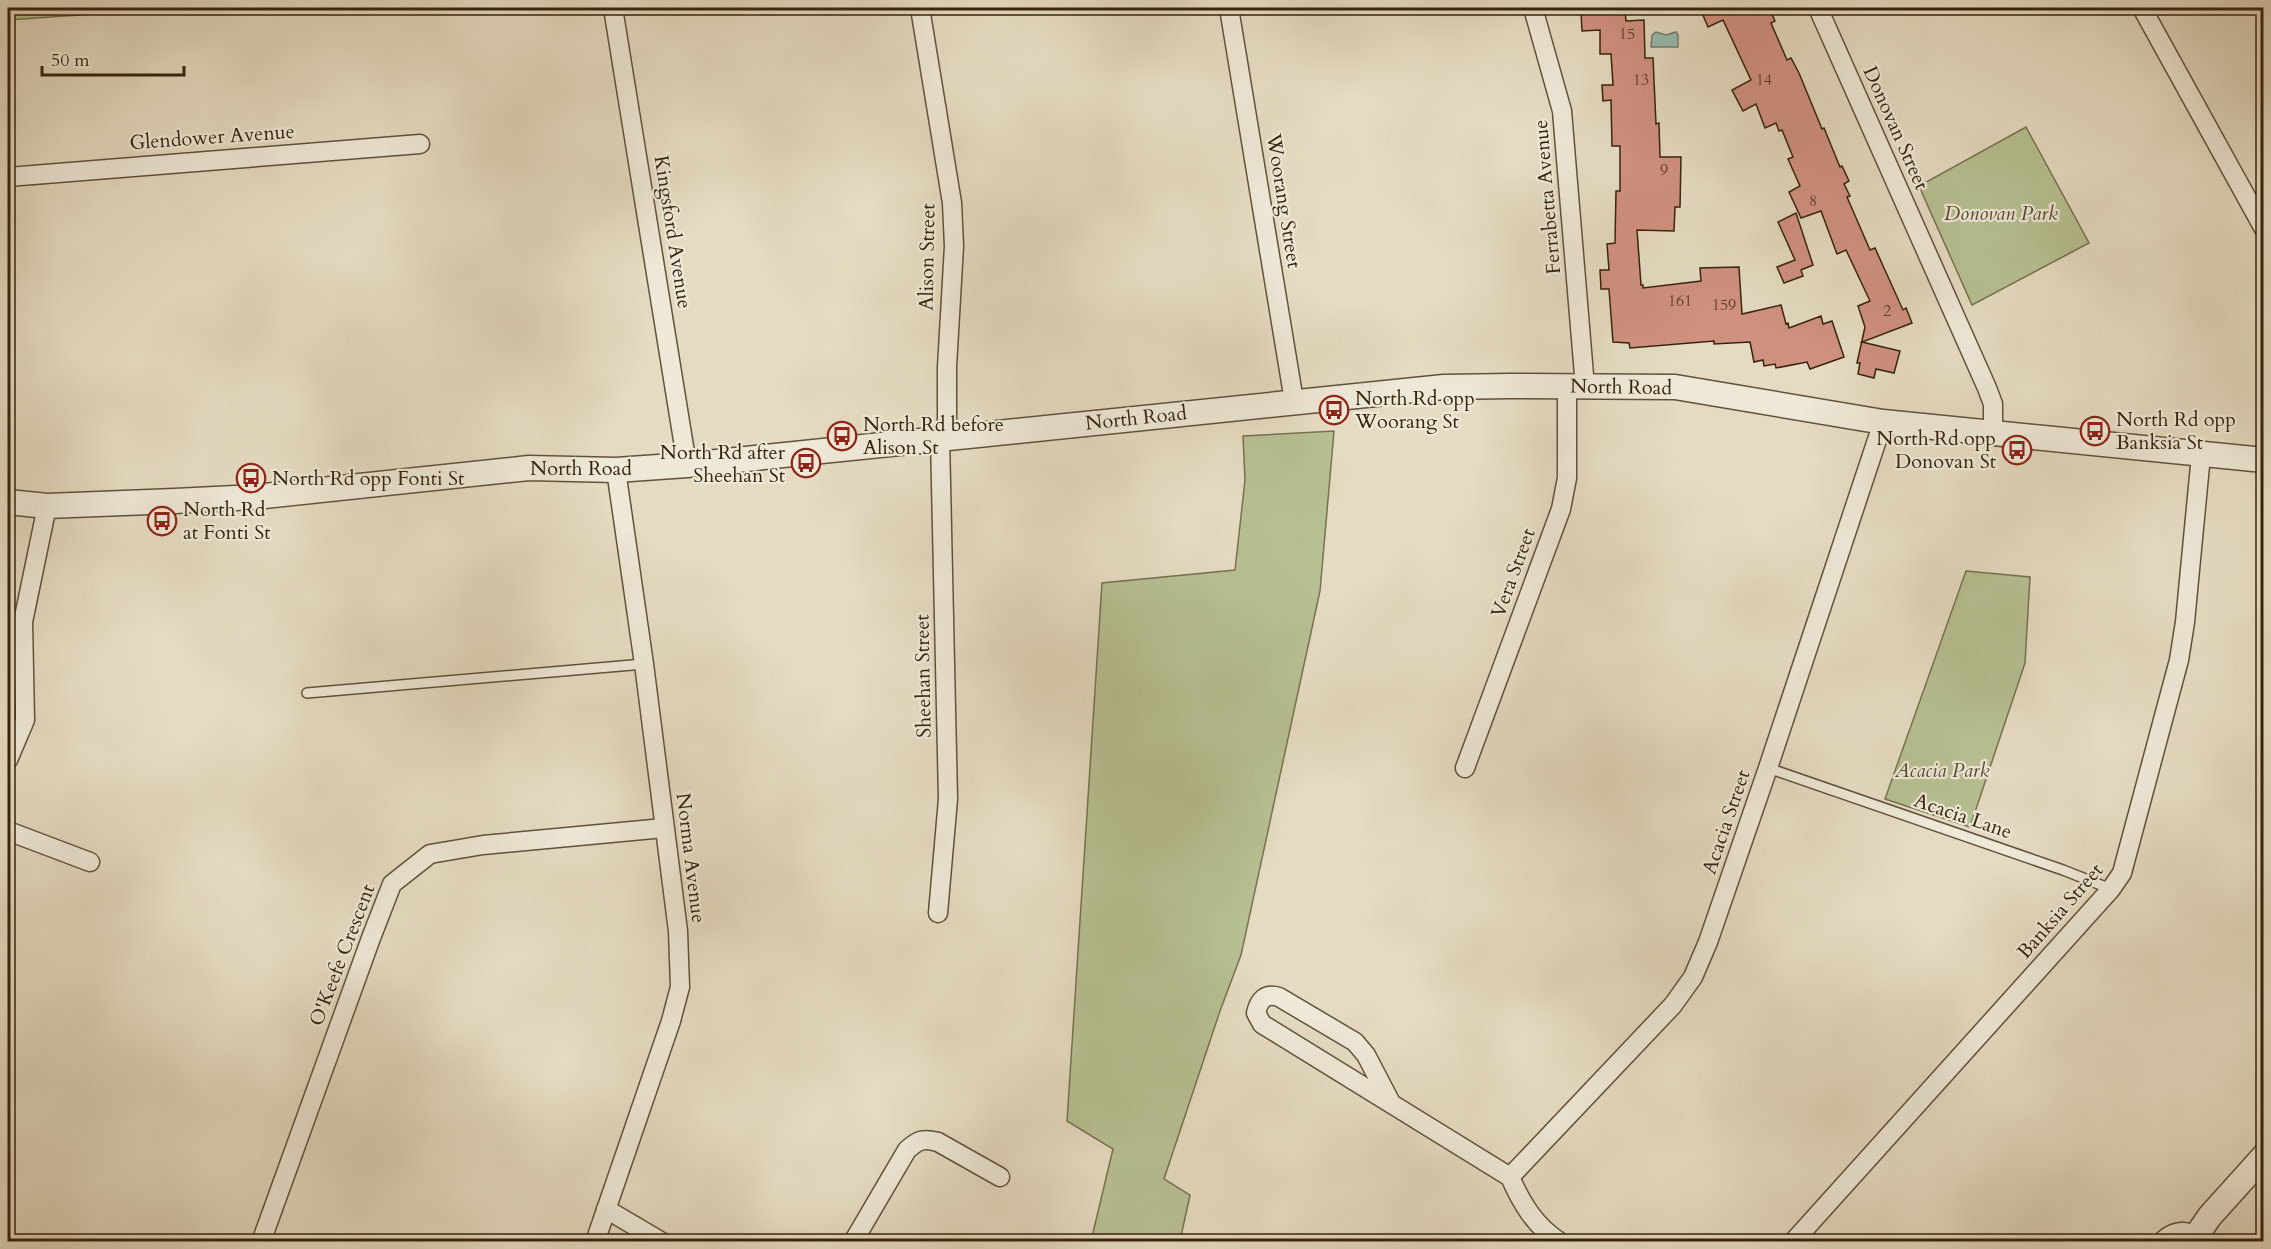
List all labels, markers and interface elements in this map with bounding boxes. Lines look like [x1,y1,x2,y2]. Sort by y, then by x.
house number: 15 [1619,23,1635,45]
scale bar [42,39,184,77]
text: 50 m [51,48,90,73]
street label: Donovan Street [1857,62,1936,195]
house number: 13 [1633,69,1649,91]
house number: 14 [1756,69,1772,91]
street label: Glendower Avenue [129,118,295,156]
street label: Ferrabetta Avenue [1527,119,1567,275]
street label: Woorang Street [1260,131,1308,271]
street label: Kingsford Avenue [648,153,698,311]
house number: 9 [1660,159,1668,181]
house number: 8 [1809,190,1817,212]
park label: Donovan Park [1944,200,2058,227]
street label: Alison Street [913,202,941,311]
house number: 161 [1668,290,1692,312]
house number: 159 [1712,294,1736,316]
house number: 2 [1883,300,1891,322]
street label: North Road [1570,373,1672,401]
place label: North Rd opp Woorang St [1354,385,1475,435]
bus stop icon: North Rd opp Woorang St [1318,394,1350,426]
street label: North Road [1084,399,1188,437]
place label: North Rd opp Banksia St [2116,406,2236,456]
place label: North Rd before Alison St [863,411,1004,461]
bus stop icon: North Rd opp Banksia St [2079,415,2111,447]
bus stop icon: North Rd before Alison St [826,420,858,452]
place label: North Rd opp Donovan St [1876,425,1997,475]
bus stop icon: North Rd opp Donovan St [2001,434,2033,466]
place label: North Rd after Sheehan St [660,439,786,489]
bus stop icon: North Rd after Sheehan St [790,447,822,479]
street label: North Road [530,455,632,482]
bus stop icon: North Rd opp Fonti St [235,462,267,494]
place label: North Rd opp Fonti St [272,465,465,492]
place label: North Rd at Fonti St [183,496,271,546]
bus stop icon: North Rd at Fonti St [146,505,178,537]
street label: Vera Street [1484,524,1542,621]
street label: Sheehan Street [908,613,938,738]
park label: Acacia Park [1894,757,1989,784]
street label: Acacia Street [1696,765,1757,878]
street label: Acacia Lane [1910,787,2016,845]
street label: Norma Avenue [670,791,712,925]
street label: Banksia Street [2011,857,2110,965]
street label: O'Keefe Crescent [303,880,382,1030]

